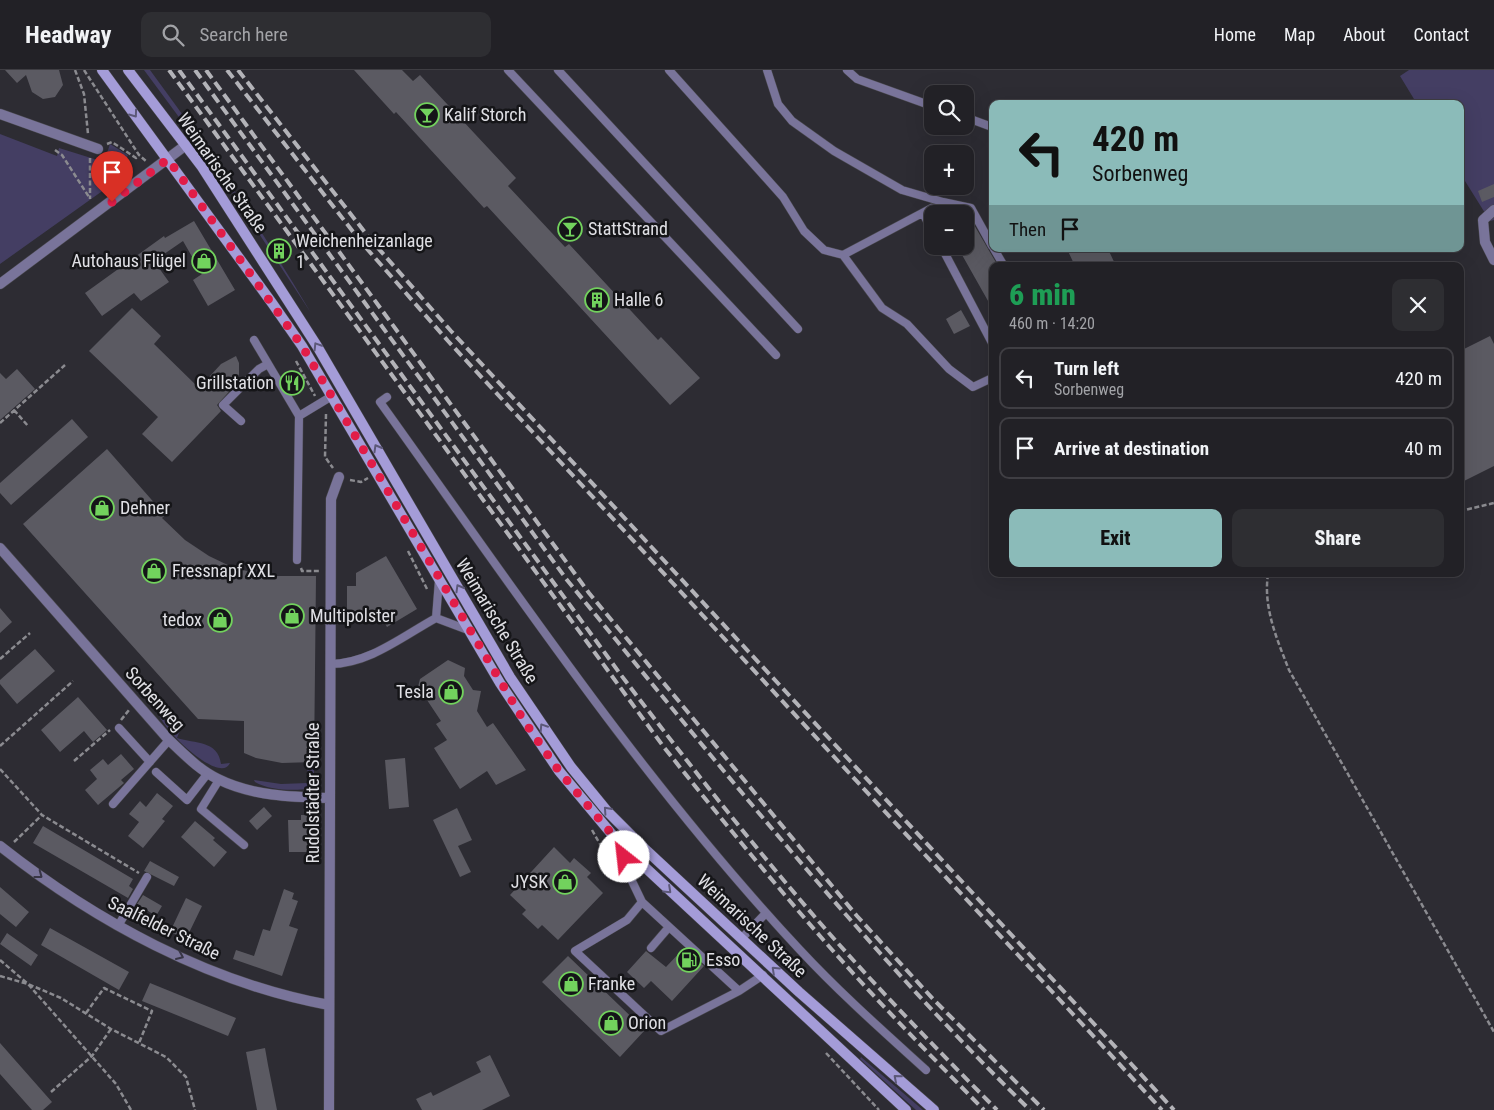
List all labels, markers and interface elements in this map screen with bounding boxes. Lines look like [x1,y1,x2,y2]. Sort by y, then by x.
search box [141,12,491,57]
text: Headway [25,21,111,49]
icon: search [159,21,187,49]
text: Search here [199,23,288,46]
text: Home [1214,24,1256,45]
text: Map [1284,24,1315,45]
text: About [1343,24,1385,45]
text: Contact [1413,24,1469,45]
map controls [924,85,974,255]
button: search [924,85,974,135]
bar icon: Kalif Storch [414,102,440,128]
place label: Kalif Storch [444,104,526,125]
one-way arrow [129,108,137,117]
street label: Weimarische Straße [173,109,272,237]
text: 420 m [1092,119,1179,160]
icon: left [1009,120,1074,185]
button: + [924,145,974,195]
pin [91,151,133,202]
icon: arrive [98,158,126,186]
text: Sorbenweg [1092,161,1188,186]
button: − [924,205,974,255]
icon: arrive [1056,215,1084,243]
bar icon: StattStrand [557,216,583,242]
place label: StattStrand [588,218,668,239]
text: Then [1009,218,1046,241]
place label: Weichenheizanlage 1 [296,230,433,272]
building icon: Weichenheizanlage 1 [266,238,292,264]
shop icon: Autohaus Flügel [191,248,217,274]
place label: Autohaus Flügel [72,250,186,271]
text: 6 min [1009,277,1076,312]
button: close [1392,279,1444,331]
building icon: Halle 6 [584,287,610,313]
place label: Halle 6 [614,289,664,310]
text: 460 m · 14:20 [1009,314,1095,333]
one-way arrow [313,342,323,351]
text: Turn left [1054,357,1119,380]
icon: left [1011,364,1039,392]
text: 420 m [1395,367,1442,390]
restaurant icon: Grillstation [279,370,305,396]
place label: Grillstation [196,372,274,393]
text: Sorbenweg [1054,380,1124,399]
icon: arrive [1011,434,1039,462]
text: Arrive at destination [1054,437,1209,460]
text: 40 m [1405,437,1442,460]
one-way arrow [374,444,384,453]
shop icon: Dehner [89,495,115,521]
place label: Dehner [120,497,171,518]
button: Exit [1009,509,1222,567]
button: Share [1232,509,1444,567]
street label: Weimarische Straße [452,555,543,687]
shop icon: Fressnapf XXL [141,558,167,584]
place label: Fressnapf XXL [172,560,275,581]
one-way arrow [455,584,465,593]
shop icon: Multipolster [279,603,305,629]
place label: Multipolster [310,605,396,626]
shop icon: tedox [207,607,233,633]
place label: tedox [163,609,202,630]
street label: Sorbenweg [121,662,190,735]
shop icon: Tesla [438,679,464,705]
place label: Tesla [396,681,434,702]
street label: Rudolstädter Straße [302,722,323,864]
one-way arrow [539,724,549,733]
one-way arrow [604,807,613,816]
position arrow [597,830,649,882]
one-way arrow [33,869,43,878]
shop icon: JYSK [552,869,578,895]
street label: Weimarische Straße [693,870,811,982]
place label: JYSK [511,871,548,892]
one-way arrow [662,884,671,893]
street label: Saalfelder Straße [105,891,224,964]
fuel station icon: Esso [676,947,702,973]
place label: Esso [706,949,740,970]
one-way arrow [175,950,184,961]
one-way arrow [772,967,781,976]
shop icon: Franke [558,971,584,997]
place label: Franke [588,973,635,994]
shop icon: Orion [598,1010,624,1036]
place label: Orion [628,1012,666,1033]
one-way arrow [893,1075,902,1084]

